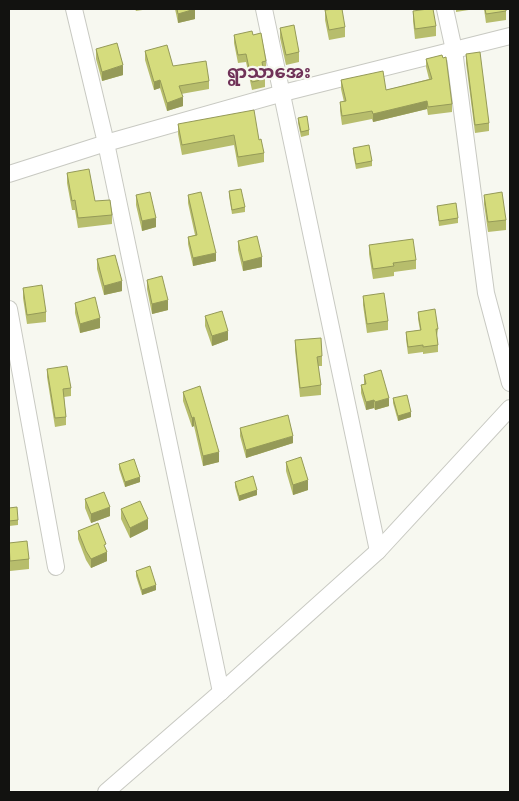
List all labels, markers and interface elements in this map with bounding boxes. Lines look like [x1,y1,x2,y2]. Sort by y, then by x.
district label: ရွာသာအေး [227,61,311,86]

